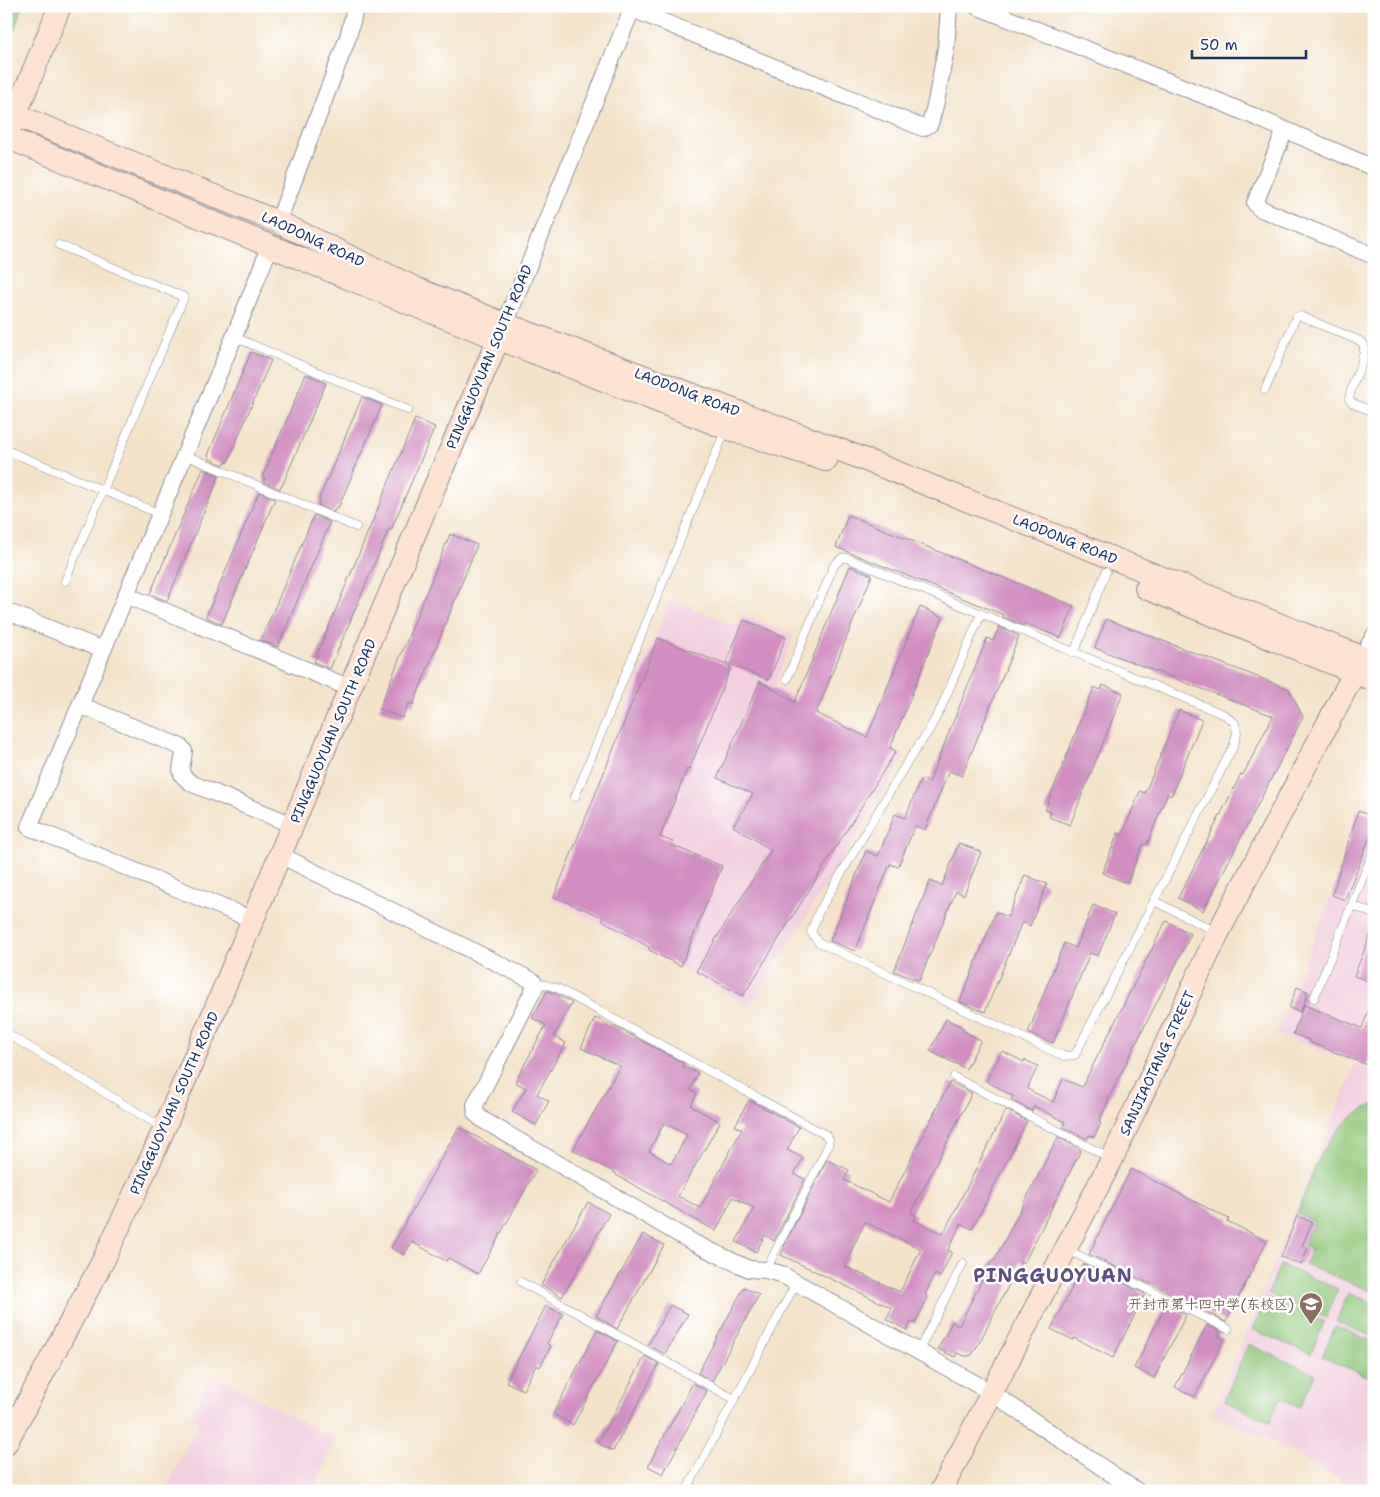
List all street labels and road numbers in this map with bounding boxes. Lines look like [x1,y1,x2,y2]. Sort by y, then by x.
street label: LAODONG ROAD [259,207,367,271]
street label: PINGGUOYUAN SOUTH ROAD [442,262,536,452]
street label: LAODONG ROAD [632,364,742,420]
street label: LAODONG ROAD [1010,510,1120,568]
street label: PINGGUOYUAN SOUTH ROAD [286,636,380,826]
street label: SANJIAOTANG STREET [1115,987,1199,1138]
street label: PINGGUOYUAN SOUTH ROAD [125,1009,223,1197]

